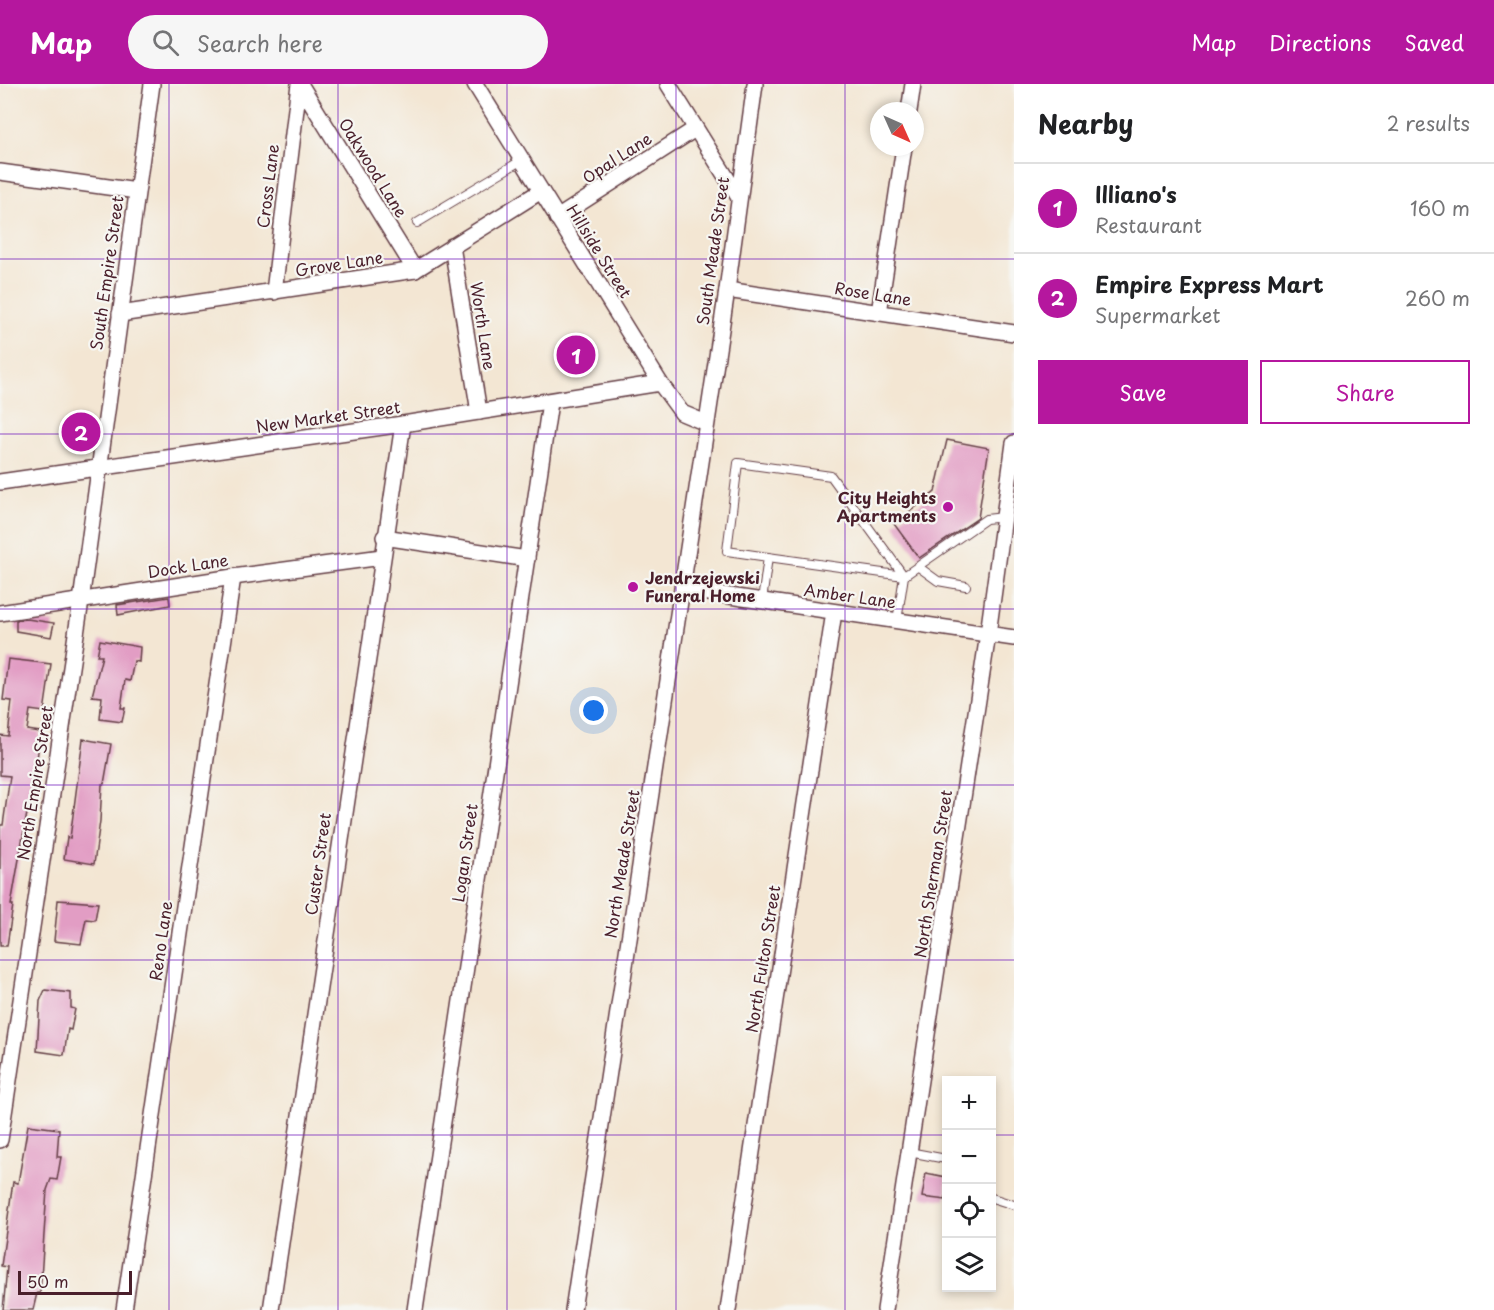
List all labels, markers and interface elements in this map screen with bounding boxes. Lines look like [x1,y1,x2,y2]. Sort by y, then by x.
search box [128,15,548,69]
text: Map [30,21,92,64]
icon: search [149,26,182,59]
text: Search here [197,26,323,59]
text: Map [1191,26,1236,58]
text: Directions [1269,26,1371,58]
text: Saved [1404,26,1464,58]
north arrow [870,102,924,156]
text: Nearby [1038,104,1133,143]
text: 2 results [1387,108,1470,138]
street label: Oakwood Lane [334,113,414,222]
street label: Opal Lane [577,126,656,189]
street label: Cross Lane [250,142,284,229]
street label: South Meade Street [690,175,734,326]
text: Illiano's [1095,177,1177,210]
text: 1 [1053,193,1062,223]
text: 160 m [1410,193,1470,223]
street label: South Empire Street [83,194,129,352]
street label: Hillside Street [561,199,639,302]
text: Restaurant [1095,210,1202,240]
street label: Grove Lane [293,244,384,282]
text: Empire Express Mart [1095,267,1324,300]
street label: Rose Lane [833,275,913,311]
street label: Worth Lane [465,280,503,372]
text: 2 [1050,283,1065,313]
text: 260 m [1405,283,1470,313]
text: Supermarket [1095,300,1221,330]
pin: 1 [556,332,596,378]
button: Save [1038,360,1248,424]
button: Share [1260,360,1470,424]
street label: New Market Street [254,394,402,438]
pin: 2 [62,410,100,454]
place label: City Heights Apartments [837,485,936,527]
marker: City Heights Apartments [941,500,955,514]
street label: Dock Lane [146,547,230,583]
place label: Jendrzejewski Funeral Home [645,565,760,607]
street label: Amber Lane [802,577,898,613]
marker: Jendrzejewski Funeral Home [626,580,640,594]
your location [579,696,608,725]
street label: North Empire Street [10,703,58,862]
street label: North Meade Street [597,787,645,940]
street label: North Sherman Street [907,788,957,960]
street label: Logan Street [445,801,483,904]
street label: Custer Street [298,811,336,917]
street label: North Fulton Street [738,883,786,1034]
street label: Reno Lane [143,899,178,982]
map controls [942,1076,996,1292]
button: + [942,1076,996,1130]
button: − [942,1130,996,1184]
button: locate [942,1184,996,1238]
button: layers [942,1238,996,1292]
scale bar [18,1268,132,1296]
text: 50 m [27,1269,68,1293]

